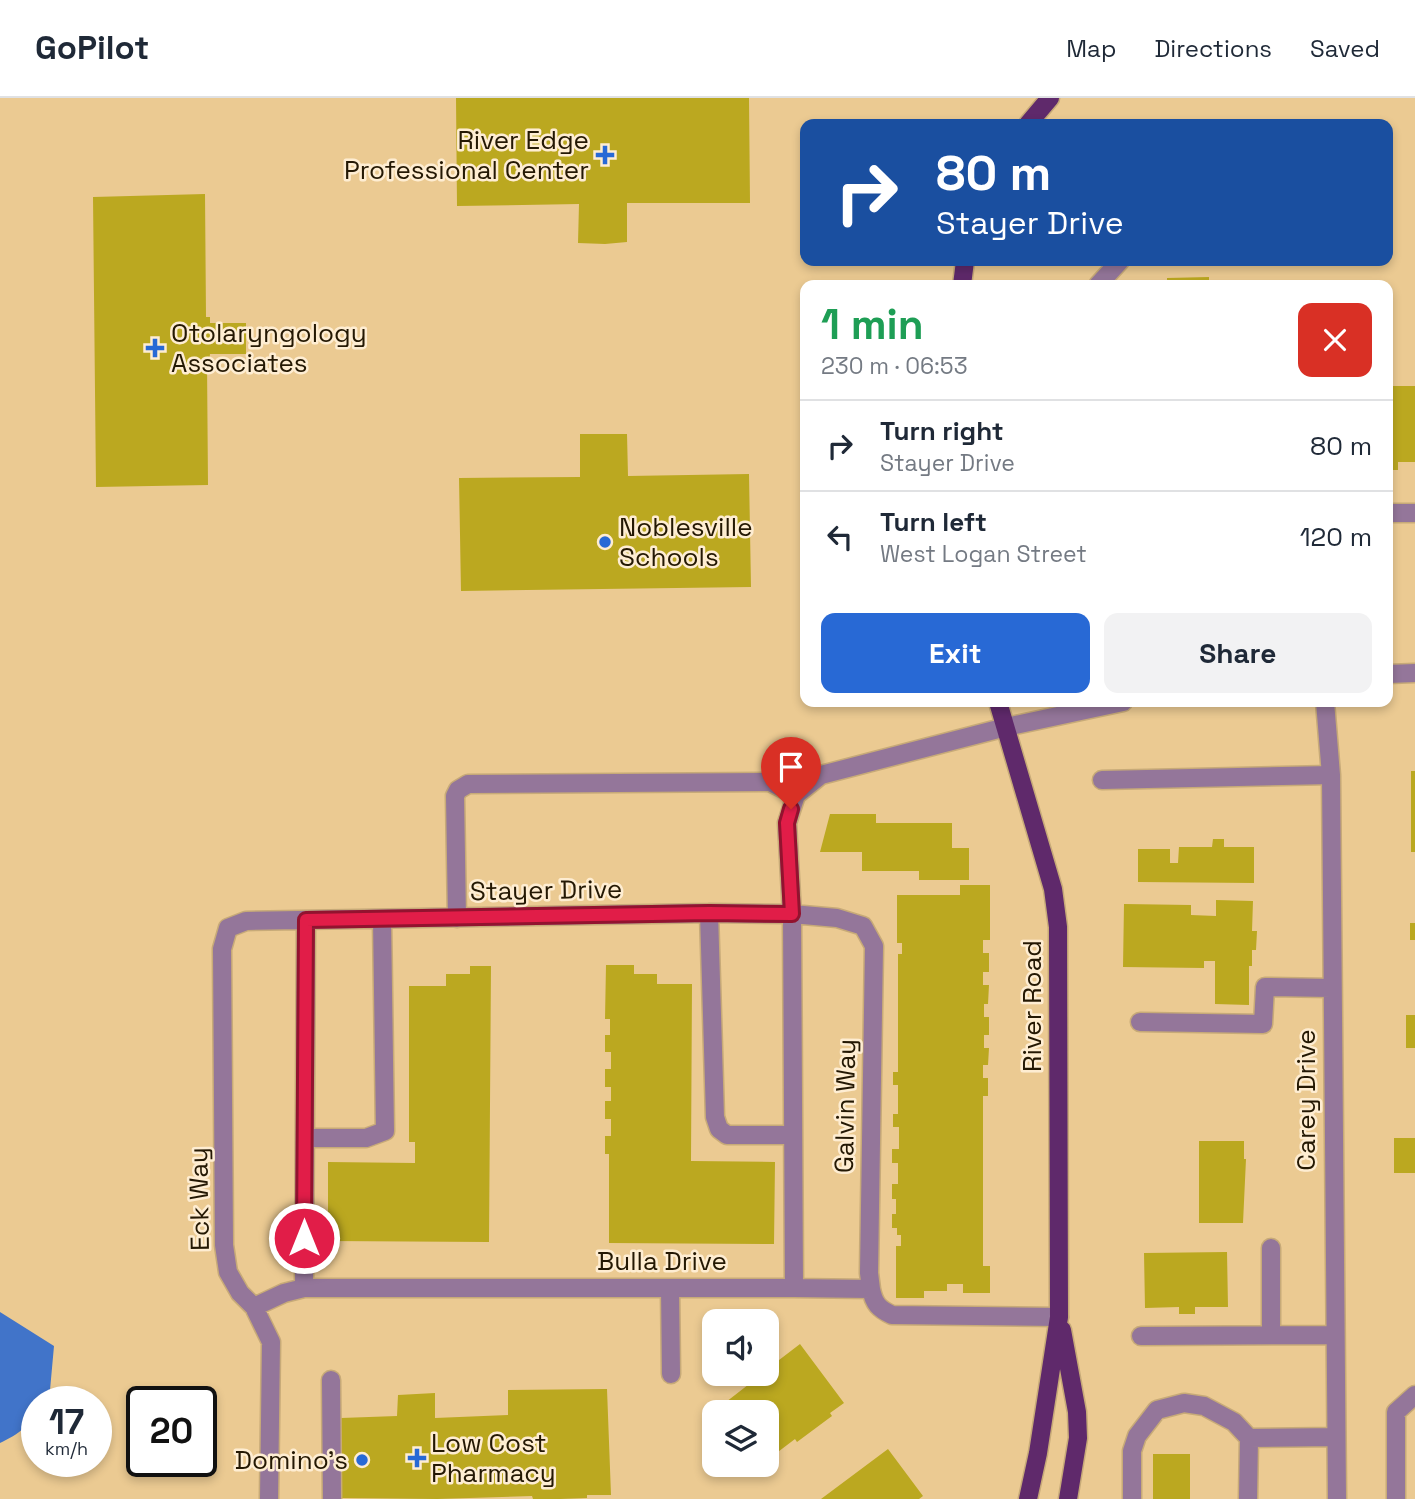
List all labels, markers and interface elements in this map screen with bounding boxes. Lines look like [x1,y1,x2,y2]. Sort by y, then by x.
text: GoPilot [35,27,149,69]
text: Map [1066,33,1116,64]
text: Directions [1154,33,1272,64]
text: Saved [1310,33,1380,64]
place label: River Edge Professional Center [344,123,589,187]
text: 80 m [936,142,1051,204]
marker: River Edge Professional Center [595,145,615,165]
icon: right [821,147,912,238]
text: Stayer Drive [936,203,1124,243]
text: 1 min [821,298,924,351]
button: close [1298,303,1372,377]
place label: Otolaryngology Associates [171,316,367,380]
marker: Otolaryngology Associates [145,338,165,358]
text: 230 m · 06:53 [821,351,968,381]
text: Turn right [880,414,1004,448]
icon: right [821,427,859,465]
text: 80 m [1310,429,1372,463]
text: Stayer Drive [880,448,1015,478]
text: Turn left [880,505,987,539]
place label: Noblesville Schools [619,510,753,574]
icon: left [821,518,859,556]
text: 120 m [1300,520,1372,554]
marker: Noblesville Schools [597,534,613,550]
text: West Logan Street [880,539,1087,569]
button: Exit [821,613,1090,693]
button: Share [1104,613,1372,693]
pin [761,737,821,809]
icon: arrive [772,748,810,786]
street label: Stayer Drive [469,872,623,908]
street label: River Road [1015,940,1049,1072]
street label: Carey Drive [1289,1029,1323,1171]
street label: Galvin Way [827,1039,863,1173]
street label: Eck Way [181,1147,217,1251]
position arrow [267,1201,341,1275]
street label: Bulla Drive [597,1244,727,1278]
map controls [702,1309,779,1477]
button: sound [702,1309,779,1386]
speed limit sign: 20 [126,1386,217,1477]
text: 17 [49,1400,84,1444]
button: layers [702,1400,779,1477]
place label: Low Cost Pharmacy [431,1426,556,1490]
text: km/h [45,1437,88,1460]
place label: Domino's [235,1443,348,1477]
marker: Low Cost Pharmacy [409,1450,425,1466]
marker: Domino's [354,1452,370,1468]

